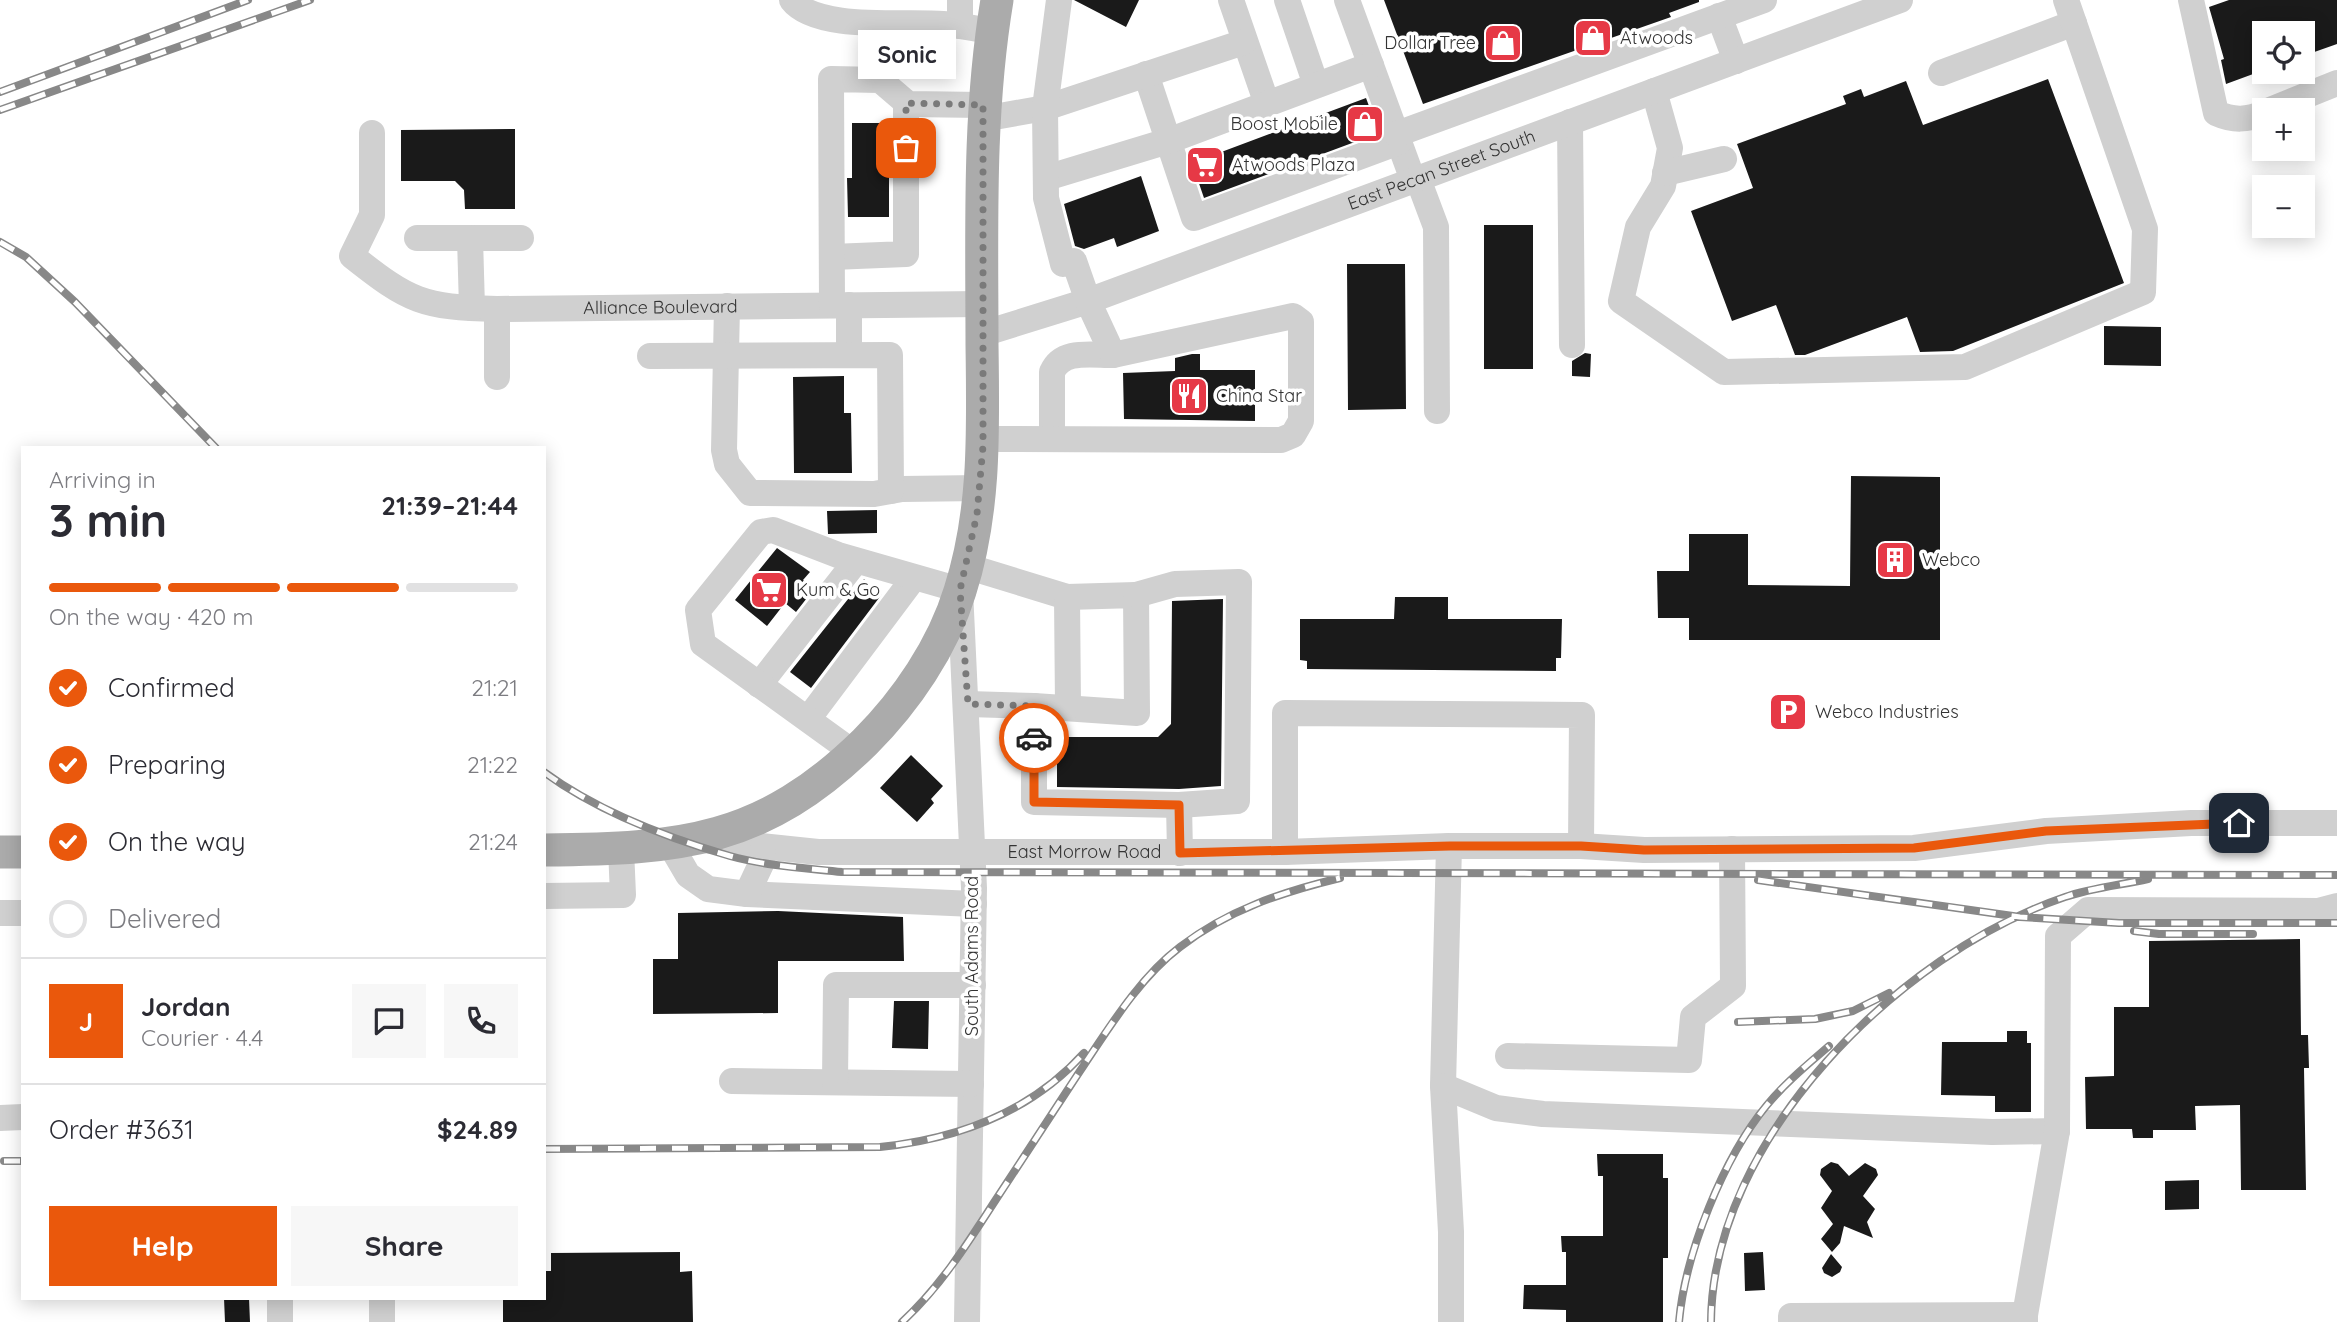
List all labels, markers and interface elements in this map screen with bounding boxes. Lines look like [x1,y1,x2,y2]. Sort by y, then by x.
shop icon: Atwoods [1572,17,1614,59]
map controls [2252,21,2315,238]
button: locate [2252,21,2315,84]
shop icon: Dollar Tree [1482,22,1524,64]
place label: Atwoods [1620,26,1693,49]
callout: Sonic [857,29,955,78]
place label: Dollar Tree [1384,31,1476,54]
text: Sonic [877,40,937,69]
button: + [2252,98,2315,161]
shop icon: Boost Mobile [1344,103,1386,145]
place label: Boost Mobile [1230,112,1338,135]
pin [876,118,936,178]
street label: East Pecan Street South [1344,124,1538,215]
icon: bag [887,129,925,167]
supermarket icon: Atwoods Plaza [1184,144,1226,186]
place label: Atwoods Plaza [1232,153,1355,176]
button: − [2252,175,2315,238]
street label: Alliance Boulevard [583,295,738,319]
restaurant icon: China Star [1168,375,1210,417]
place label: China Star [1216,384,1302,407]
text: Arriving in [49,465,156,494]
text: 21:39–21:44 [381,489,518,522]
text: 3 min [49,491,167,549]
building icon: Webco [1874,539,1916,581]
place label: Webco [1922,548,1980,571]
supermarket icon: Kum & Go [748,569,790,611]
place label: Kum & Go [796,578,880,601]
text: On the way · 420 m [49,602,254,631]
icon: check [49,669,87,707]
text: Confirmed [108,671,235,704]
text: 21:21 [471,673,518,702]
parking icon: Webco Industries [1767,691,1809,733]
place label: Webco Industries [1815,700,1959,723]
courier [999,703,1069,773]
icon: car [1015,719,1053,757]
icon: check [49,746,87,784]
text: Preparing [108,748,226,781]
text: 21:22 [467,750,518,779]
pin [2209,793,2269,853]
icon: home [2220,804,2258,842]
icon: check [49,823,87,861]
text: On the way [108,825,246,858]
text: 21:24 [468,827,518,856]
street label: East Morrow Road [1007,840,1161,863]
street label: South Adams Road [960,876,983,1036]
text: Delivered [108,902,221,935]
button: chat [352,984,426,1058]
button: phone [444,984,518,1058]
text: Jordan [141,990,230,1023]
text: J [79,1005,93,1038]
text: Courier · 4.4 [141,1023,263,1052]
text: Order #3631 [49,1113,194,1146]
text: $24.89 [437,1113,518,1146]
button: Help [49,1206,277,1286]
button: Share [291,1206,518,1286]

